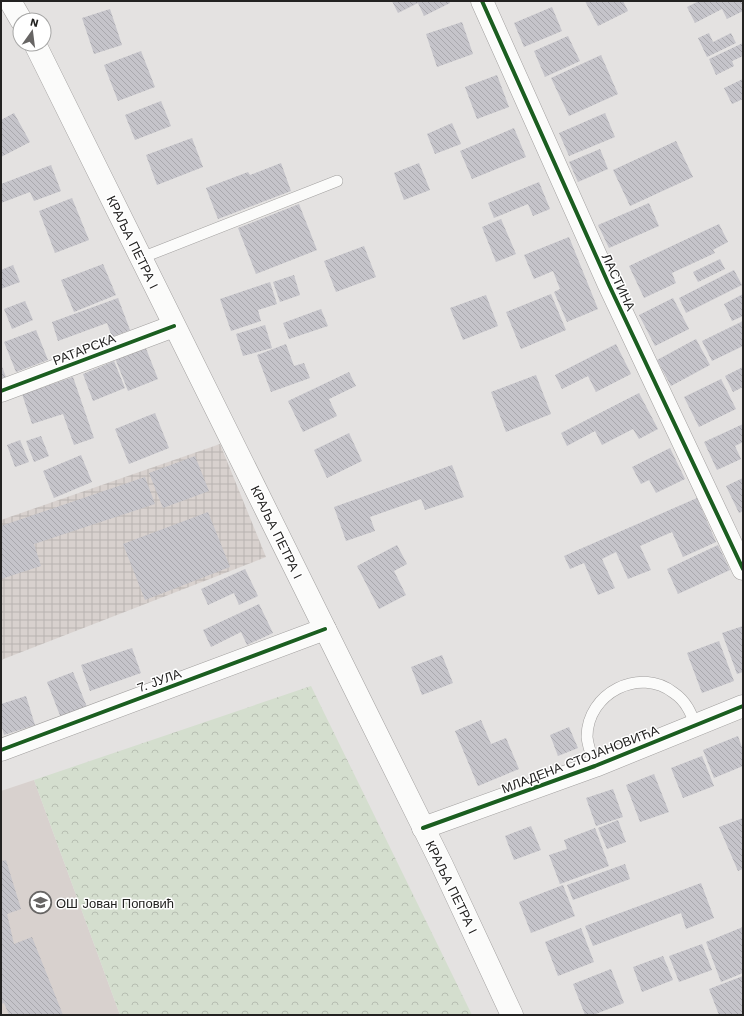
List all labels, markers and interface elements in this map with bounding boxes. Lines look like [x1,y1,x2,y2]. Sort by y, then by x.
north arrow [12,12,52,52]
text: N [29,15,40,30]
street label: КРАЉА ПЕТРА I [104,193,162,291]
street label: ЛАСТИНА [599,251,638,313]
street label: РАТАРСКА [51,331,118,368]
street label: КРАЉА ПЕТРА I [248,483,306,581]
street label: 7. ЈУЛА [135,666,183,695]
street label: МЛАДЕНА СТОЈАНОВИЋА [499,722,661,796]
street label: КРАЉА ПЕТРА I [423,838,481,936]
school or university icon: ОШ Јован Поповић [27,890,53,916]
place label: ОШ Јован Поповић [56,896,174,911]

